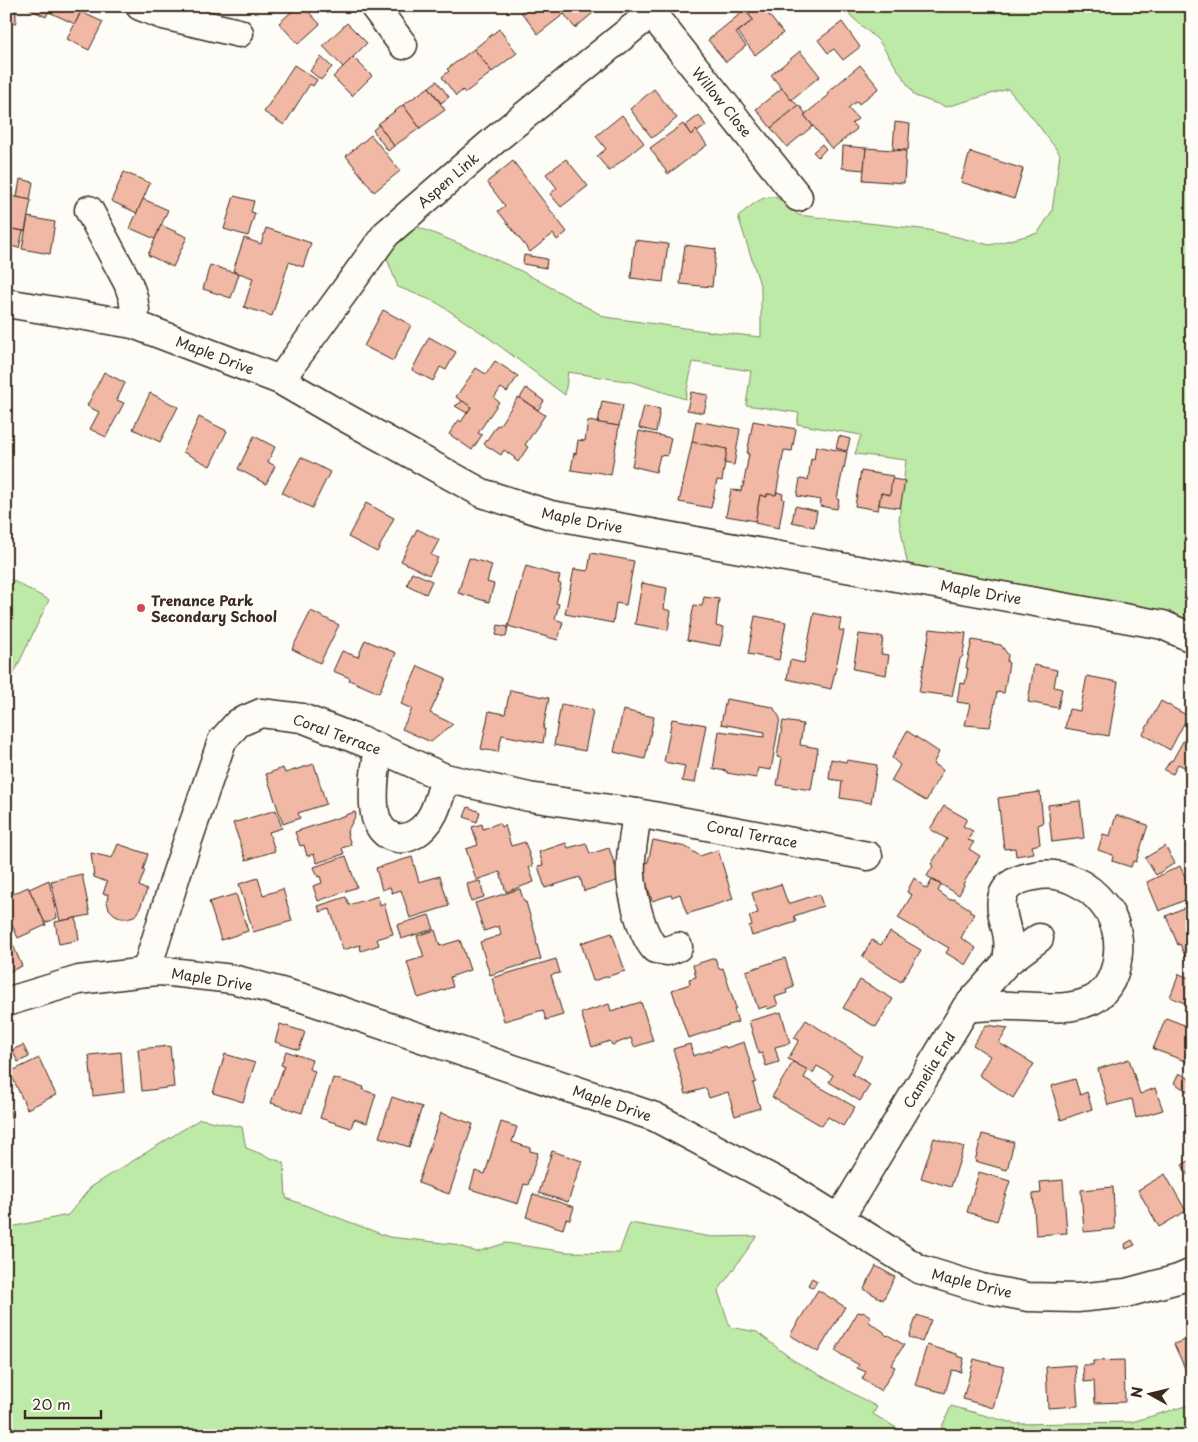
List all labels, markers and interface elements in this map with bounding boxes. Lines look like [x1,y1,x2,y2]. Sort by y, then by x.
street label: Willow Close [687,62,757,142]
street label: Aspen Link [413,147,484,213]
street label: Maple Drive [173,330,257,380]
street label: Maple Drive [540,502,624,538]
street label: Maple Drive [939,575,1023,609]
place label: Trenance Park Secondary School [151,590,277,627]
marker: Trenance Park Secondary School [135,602,147,614]
street label: Coral Terrace [290,708,384,760]
street label: Coral Terrace [705,815,799,853]
street label: Maple Drive [170,962,254,996]
street label: Camelia End [898,1028,960,1112]
street label: Maple Drive [570,1080,654,1126]
street label: Maple Drive [930,1263,1014,1303]
north arrow [1126,1370,1176,1420]
text: N [1125,1385,1148,1399]
scale bar [25,1387,101,1419]
text: 20 m [32,1392,71,1415]

